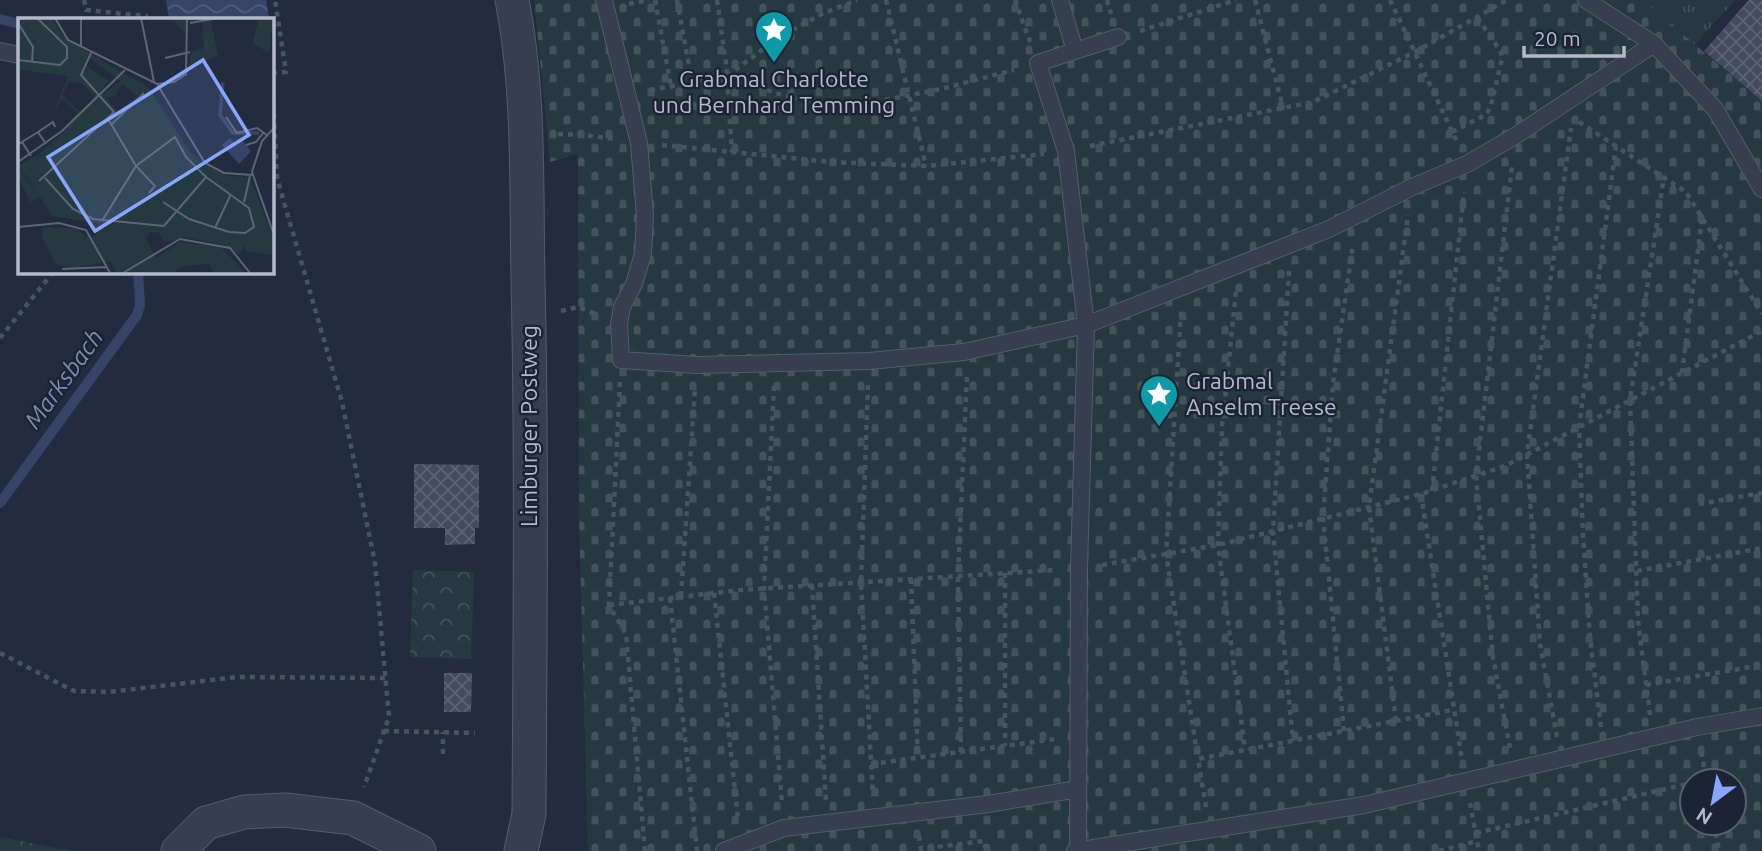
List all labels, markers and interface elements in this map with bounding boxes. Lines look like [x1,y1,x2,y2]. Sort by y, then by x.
place icon: Grabmal Charlotte und Bernhard Temming [753,9,795,64]
scale bar [1524,14,1624,58]
inset map [18,18,273,273]
text: 20 m [1534,26,1581,50]
place label: Grabmal Charlotte und Bernhard Temming [653,66,895,117]
water label: Marksbach [19,324,109,433]
street label: Limburger Postweg [516,325,541,527]
place label: Grabmal Anselm Treese [1186,368,1337,419]
place icon: Grabmal Anselm Treese [1138,373,1180,428]
north arrow [1678,767,1748,837]
text: N [1692,803,1716,830]

